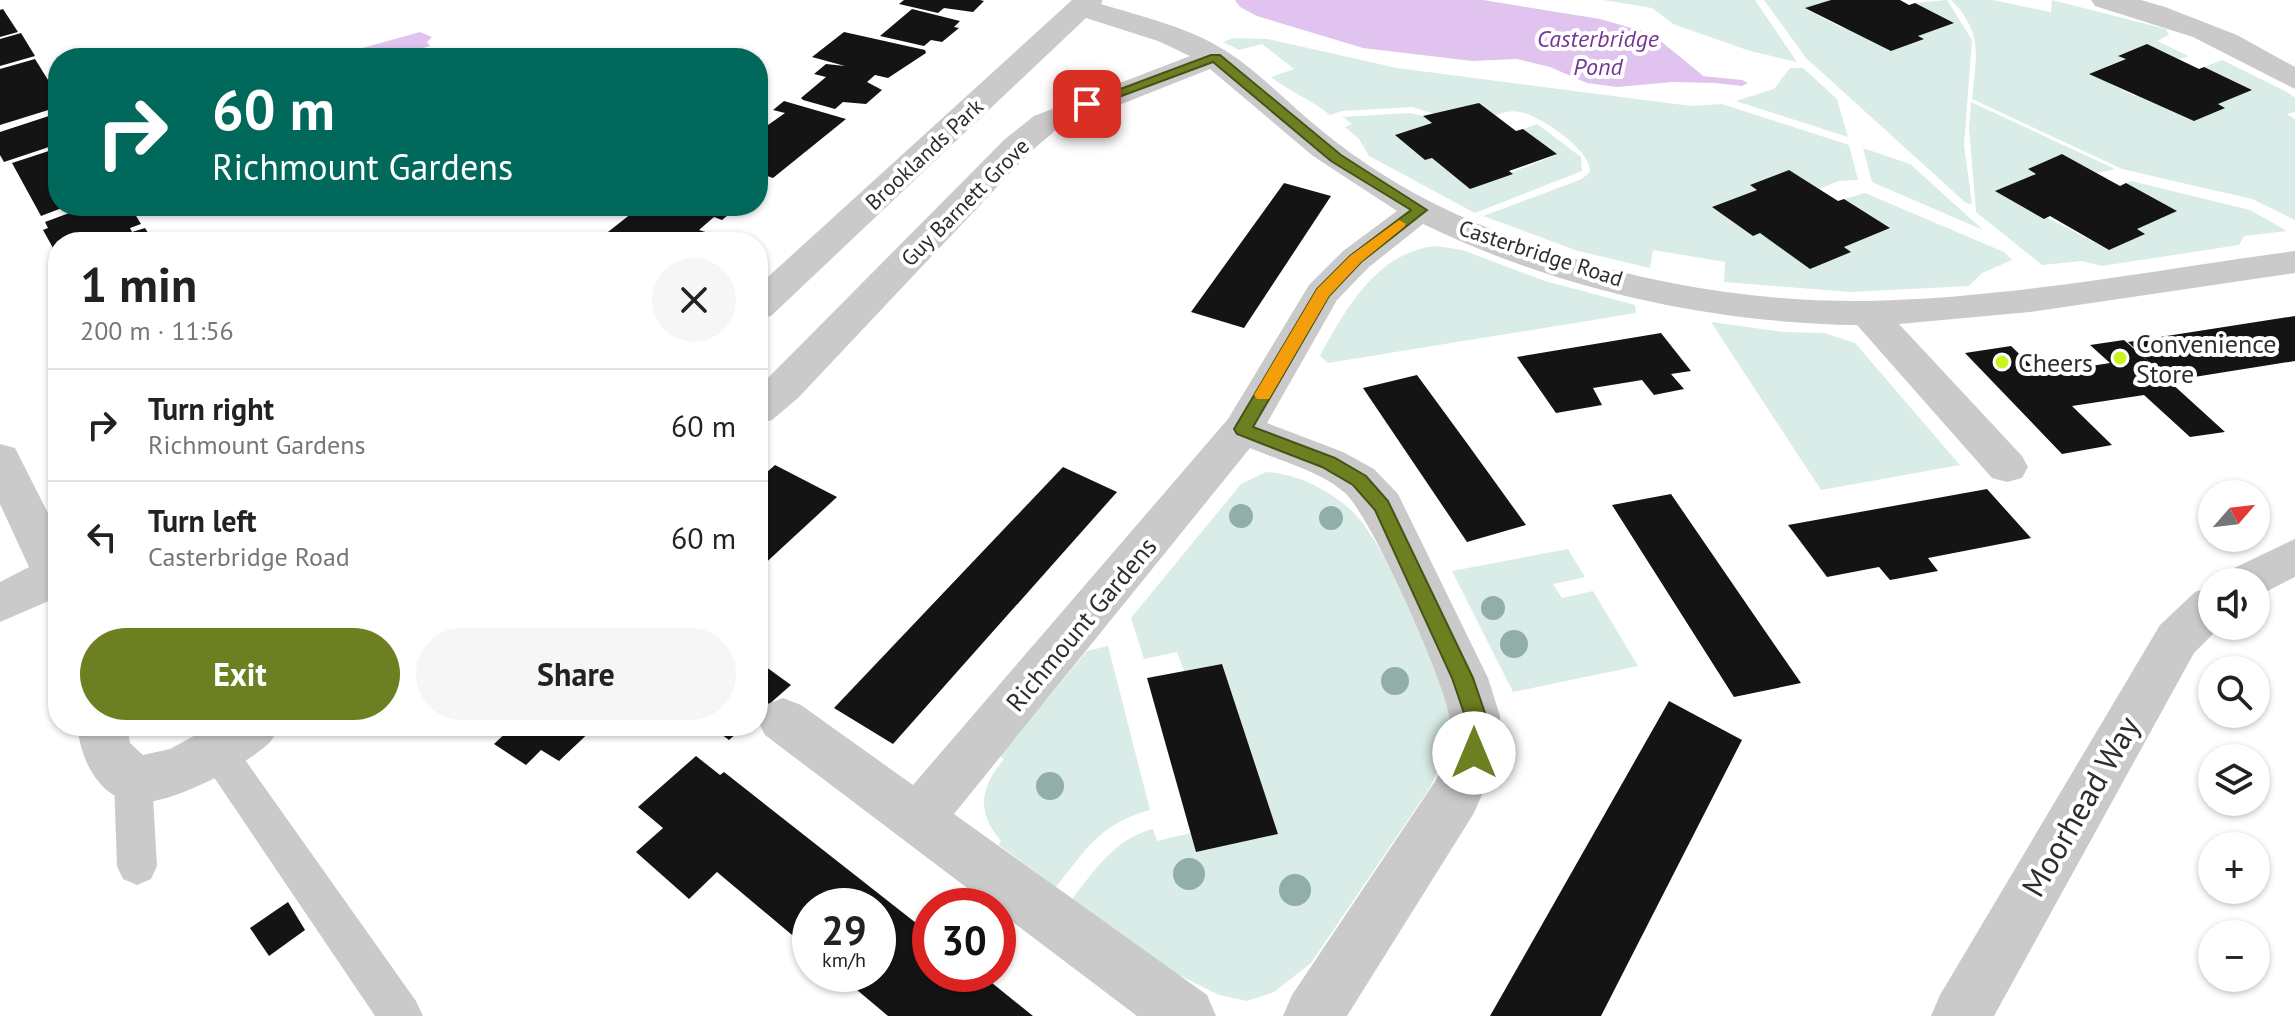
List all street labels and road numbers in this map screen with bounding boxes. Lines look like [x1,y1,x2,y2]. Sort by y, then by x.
street label: Brooklands Park [859,92,989,216]
street label: Guy Barnett Grove [895,132,1035,272]
street label: Casterbridge Road [1455,213,1627,293]
street label: Richmount Gardens [998,530,1164,718]
street label: Moorhead Way [2012,708,2149,904]

